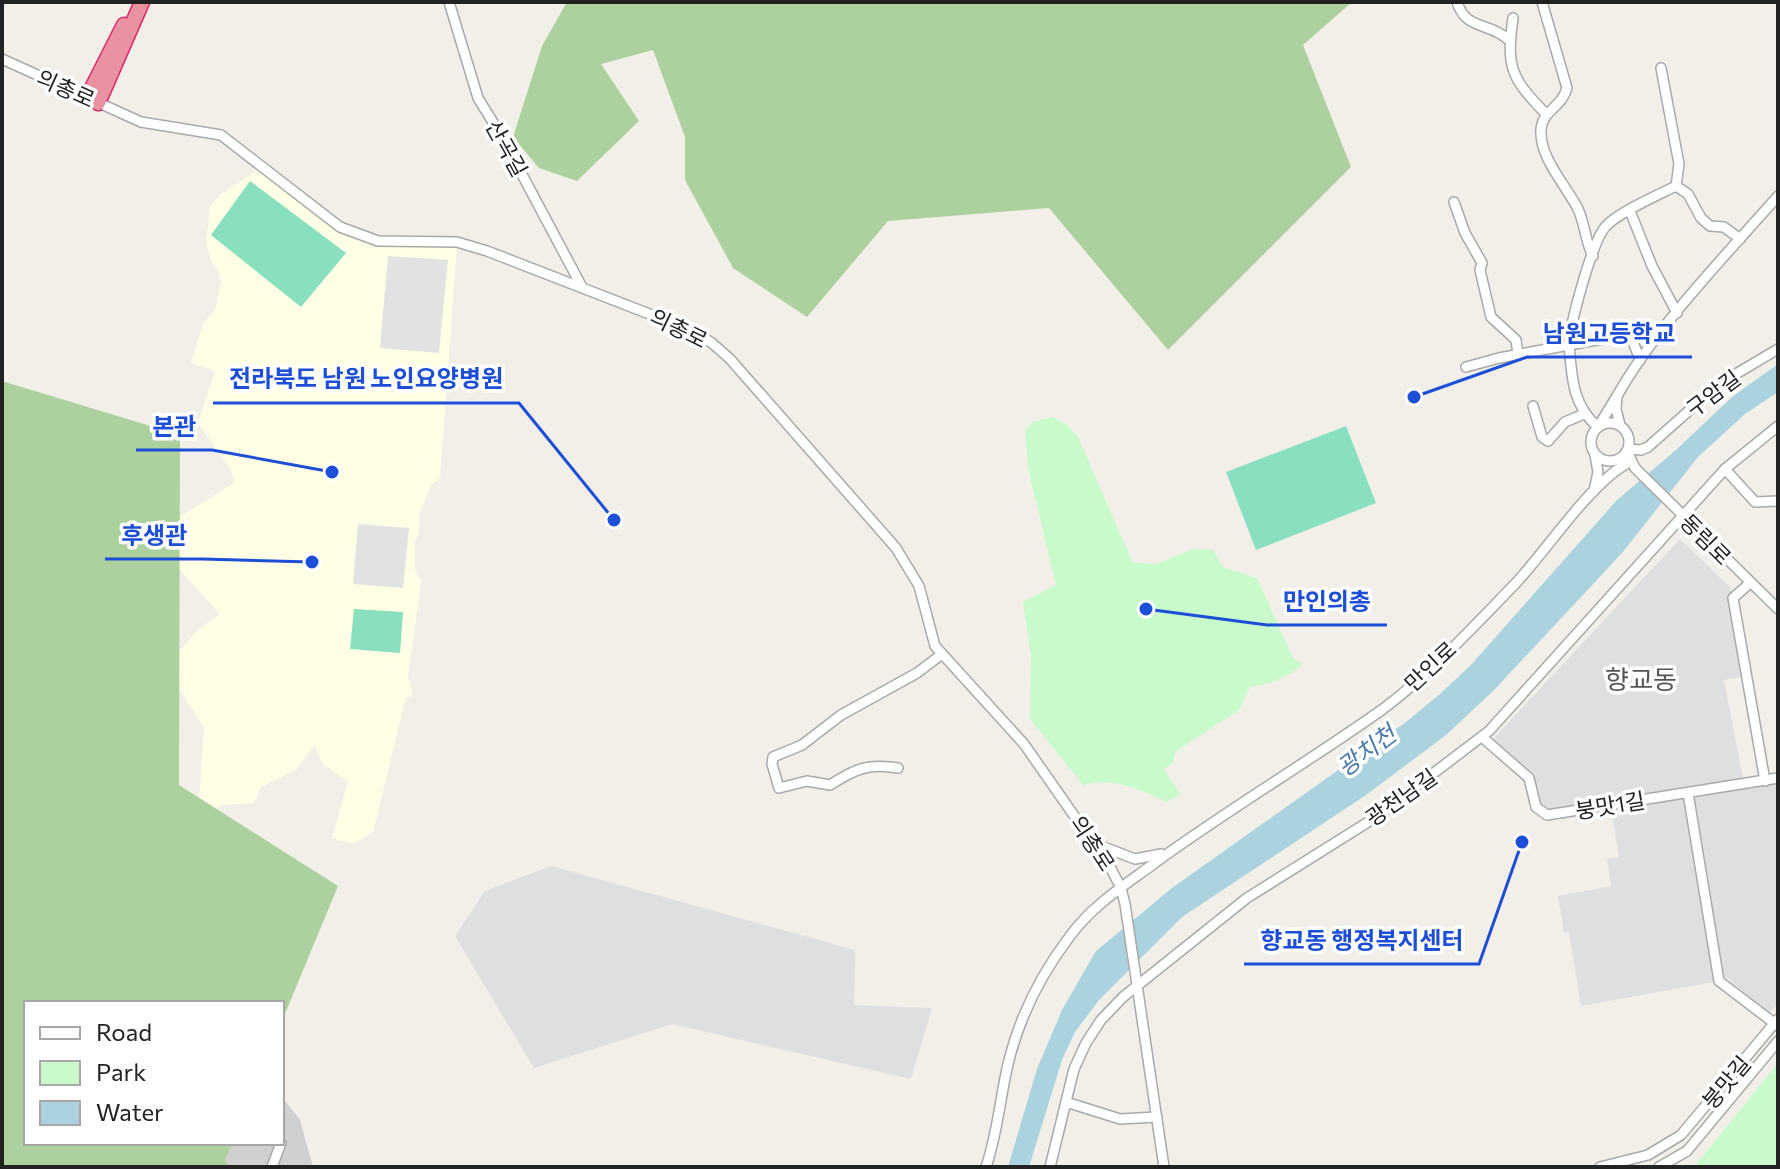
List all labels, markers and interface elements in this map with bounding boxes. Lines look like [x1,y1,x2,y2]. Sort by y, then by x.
street label: 의총로 [33,63,99,113]
street label: 산곡길 [480,115,534,181]
street label: 의총로 [646,303,712,353]
callout: 남원고등학교 [1527,309,1692,357]
text: 남원고등학교 [1543,318,1675,347]
callout: 전라북도 남원 노인요양병원 [213,355,519,403]
text: 전라북도 남원 노인요양병원 [229,363,503,392]
street label: 구암길 [1681,364,1745,422]
callout: 본관 [136,402,212,450]
text: 본관 [152,411,196,440]
street label: 동림로 [1675,508,1737,570]
callout: 후생관 [105,511,203,559]
text: 후생관 [121,520,187,549]
callout: 만인의총 [1267,577,1387,625]
text: 만인의총 [1283,586,1371,615]
street label: 만인로 [1399,635,1461,697]
district label: 향교동 [1605,663,1677,694]
water label: 광치천 [1331,717,1404,782]
street label: 광천남길 [1360,763,1442,831]
street label: 붕맛1길 [1573,786,1647,824]
street label: 의총로 [1065,810,1121,876]
callout: 향교동 행정복지센터 [1244,916,1479,964]
text: 향교동 행정복지센터 [1260,925,1464,954]
legend [24,1001,284,1145]
text: Road [96,1017,152,1046]
street label: 붕맛길 [1696,1050,1756,1114]
text: Park [96,1057,146,1086]
text: Water [96,1097,164,1126]

